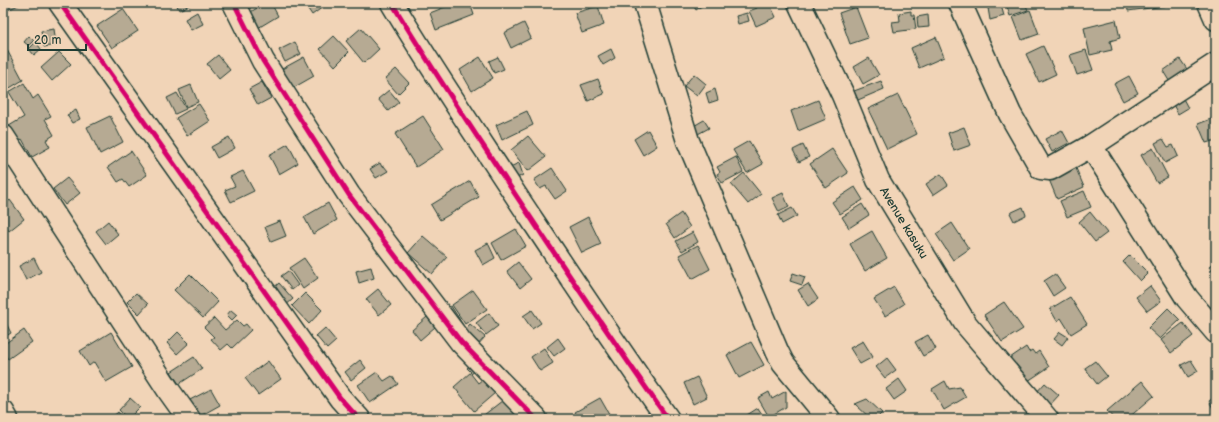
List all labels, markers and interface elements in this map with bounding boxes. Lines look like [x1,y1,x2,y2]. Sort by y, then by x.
scale bar [28,26,86,52]
text: 20 m [34,33,61,48]
street label: Avenue kasuku [877,184,932,261]

